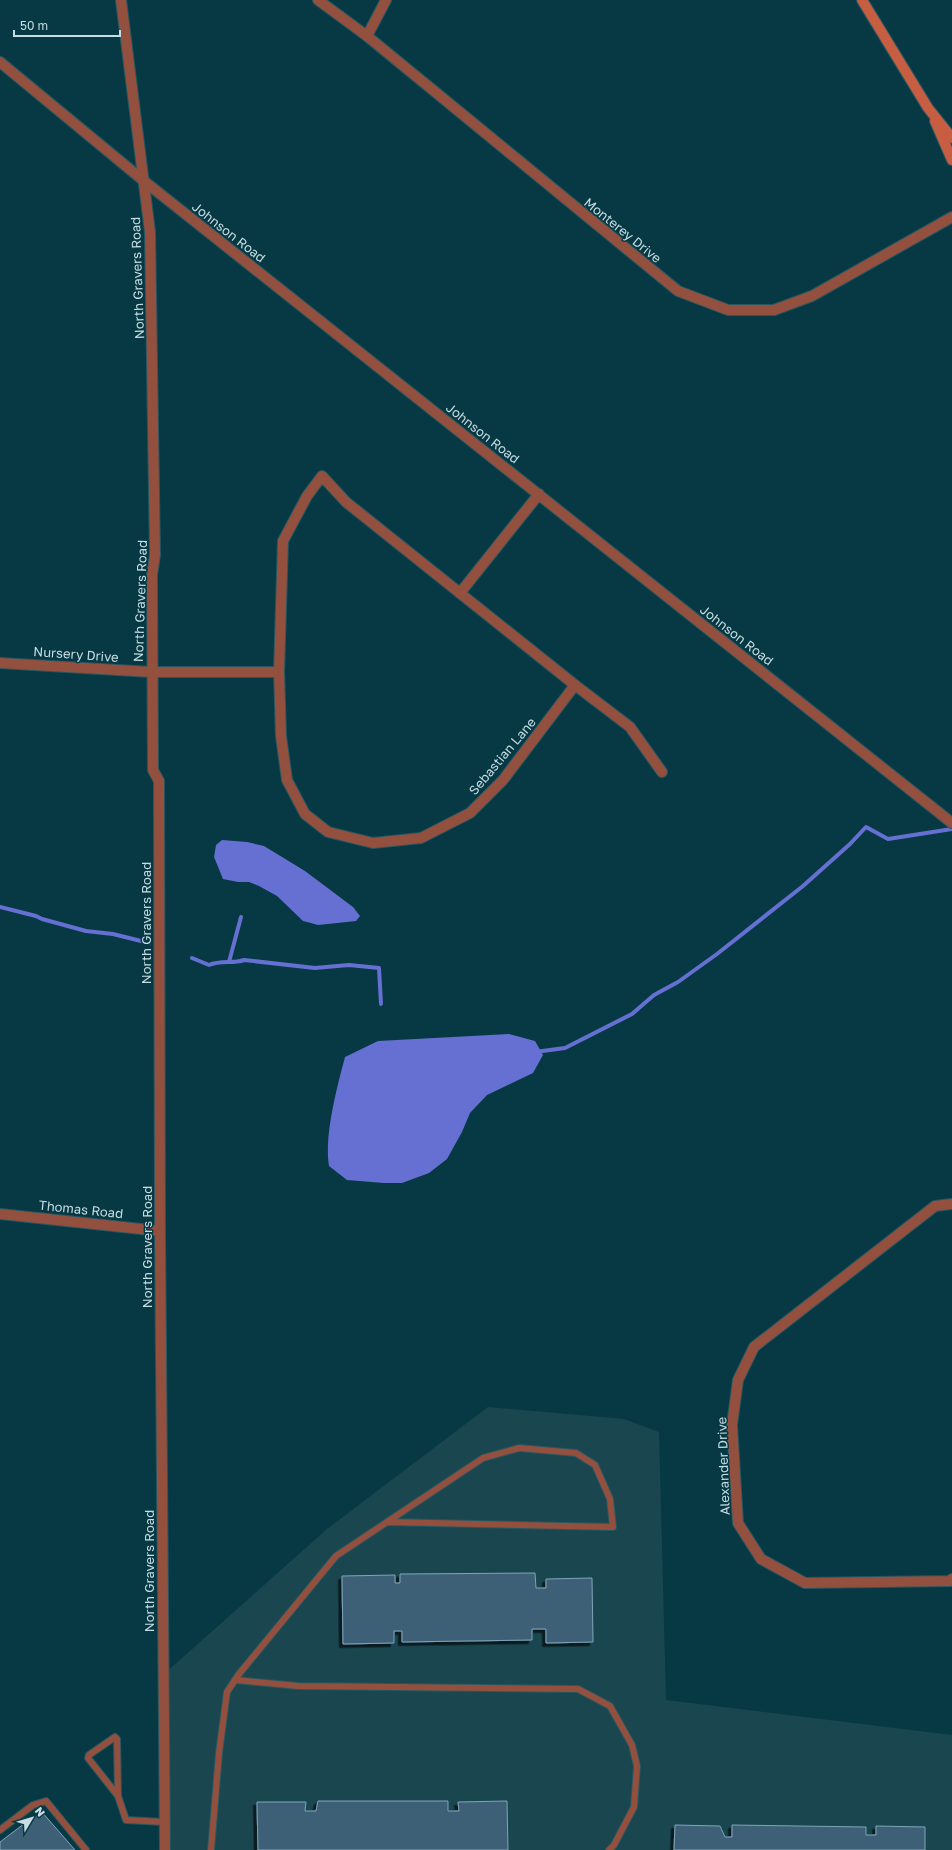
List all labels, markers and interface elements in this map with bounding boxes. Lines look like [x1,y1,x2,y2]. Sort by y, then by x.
scale bar [14,12,120,38]
text: 50 m [20,18,48,33]
street label: Monterey Drive [581,194,665,266]
street label: Johnson Road [189,198,269,266]
street label: North Gravers Road [127,217,147,339]
street label: Johnson Road [443,399,523,467]
street label: North Gravers Road [130,540,150,662]
street label: Johnson Road [697,601,777,669]
street label: Nursery Drive [33,643,119,665]
street label: Sebastian Lane [465,714,539,798]
street label: North Gravers Road [138,862,154,984]
street label: North Gravers Road [139,1186,155,1308]
street label: Thomas Road [38,1197,124,1221]
street label: Alexander Drive [713,1417,733,1515]
street label: North Gravers Road [141,1510,157,1632]
north arrow [12,1798,52,1838]
text: N [33,1804,48,1819]

